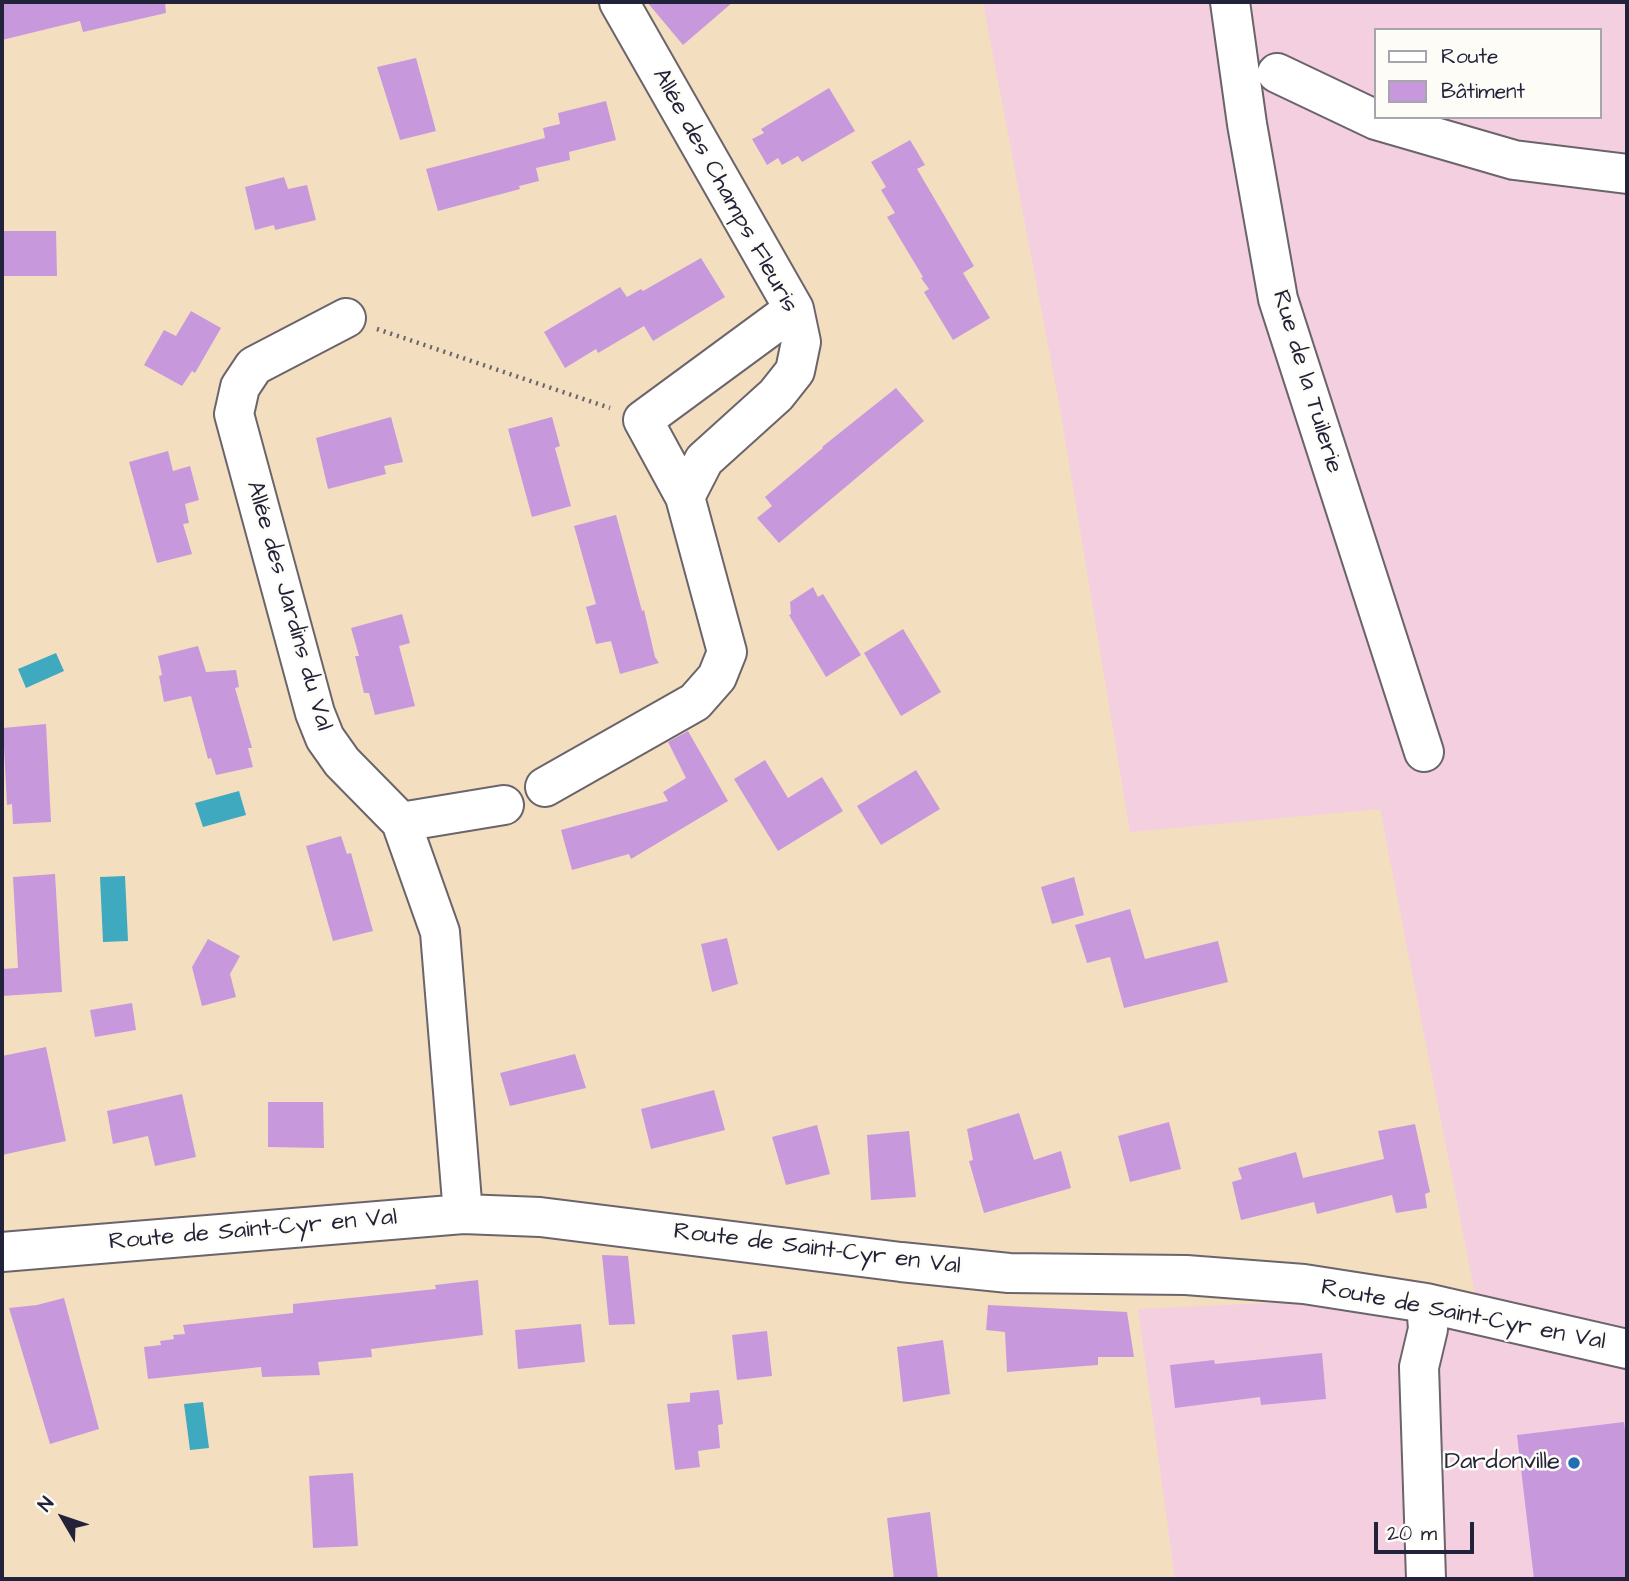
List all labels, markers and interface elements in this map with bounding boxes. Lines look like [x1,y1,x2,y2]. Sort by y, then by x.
legend [1374,28,1601,119]
text: Route [1441,42,1498,71]
street label: Allée des Champs Fleuris [645,64,803,318]
text: Bâtiment [1441,77,1525,106]
street label: Rue de la Tuilerie [1264,287,1348,477]
street label: Allée des Jardins du Val [239,478,337,734]
street label: Route de Saint-Cyr en Val [108,1204,398,1258]
street label: Route de Saint-Cyr en Val [672,1218,962,1282]
street label: Route de Saint-Cyr en Val [1318,1274,1608,1358]
place label: Dardonville [1445,1449,1560,1477]
marker: Dardonville [1566,1455,1582,1471]
north arrow [28,1483,98,1553]
text: N [32,1491,61,1518]
scale bar [1377,1508,1477,1552]
text: 20 m [1387,1519,1437,1548]

